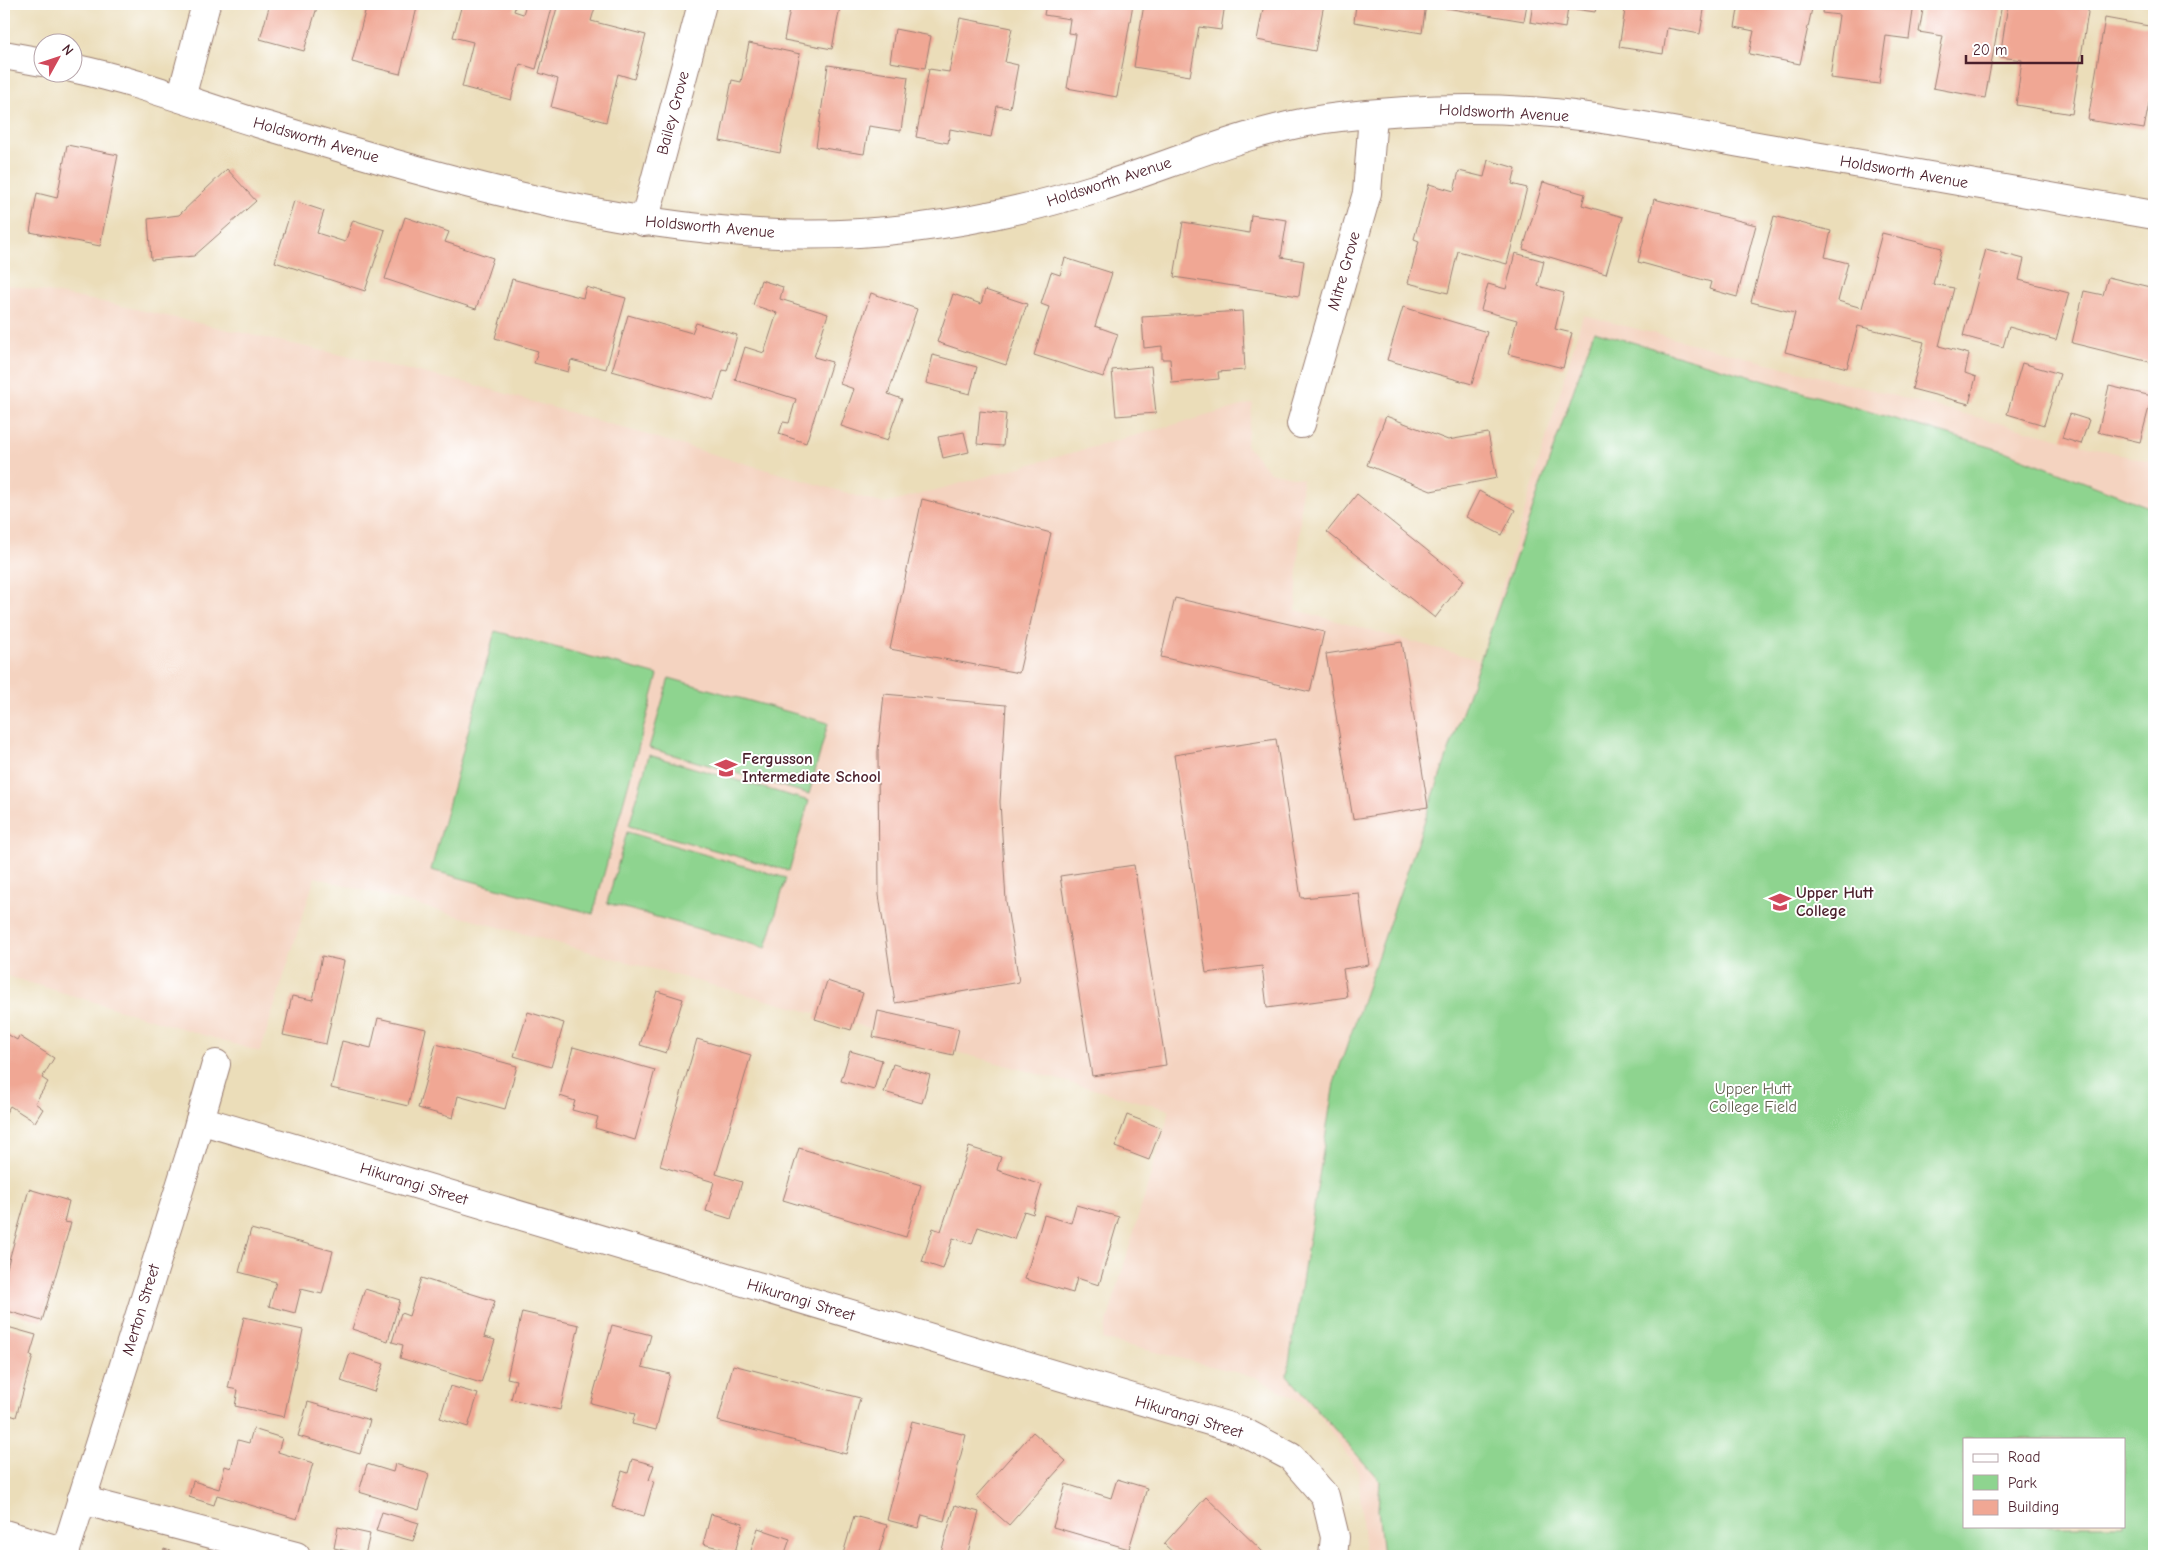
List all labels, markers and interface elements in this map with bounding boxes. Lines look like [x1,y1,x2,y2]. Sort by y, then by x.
north arrow [32,32,82,82]
scale bar [1966,32,2082,64]
text: N [58,41,77,59]
text: 20 m [1973,41,2007,59]
street label: Bailey Grove [653,69,693,157]
street label: Holdsworth Avenue [1439,101,1569,125]
street label: Holdsworth Avenue [251,113,381,167]
street label: Holdsworth Avenue [1838,152,1970,192]
street label: Holdsworth Avenue [1044,153,1174,211]
street label: Holdsworth Avenue [644,212,776,242]
street label: Mitre Grove [1324,229,1364,313]
place label: Fergusson Intermediate School [742,750,881,786]
school or university icon: Fergusson Intermediate School [713,755,739,781]
place label: Upper Hutt College [1796,884,1874,920]
school or university icon: Upper Hutt College [1767,889,1793,915]
park label: Upper Hutt College Field [1709,1080,1797,1116]
street label: Hikurangi Street [358,1159,470,1209]
street label: Merton Street [119,1262,164,1358]
street label: Hikurangi Street [745,1275,857,1325]
street label: Hikurangi Street [1133,1392,1245,1442]
legend [1963,1438,2126,1528]
text: Road [2008,1448,2040,1466]
text: Park [2008,1474,2037,1492]
text: Building [2008,1498,2059,1516]

